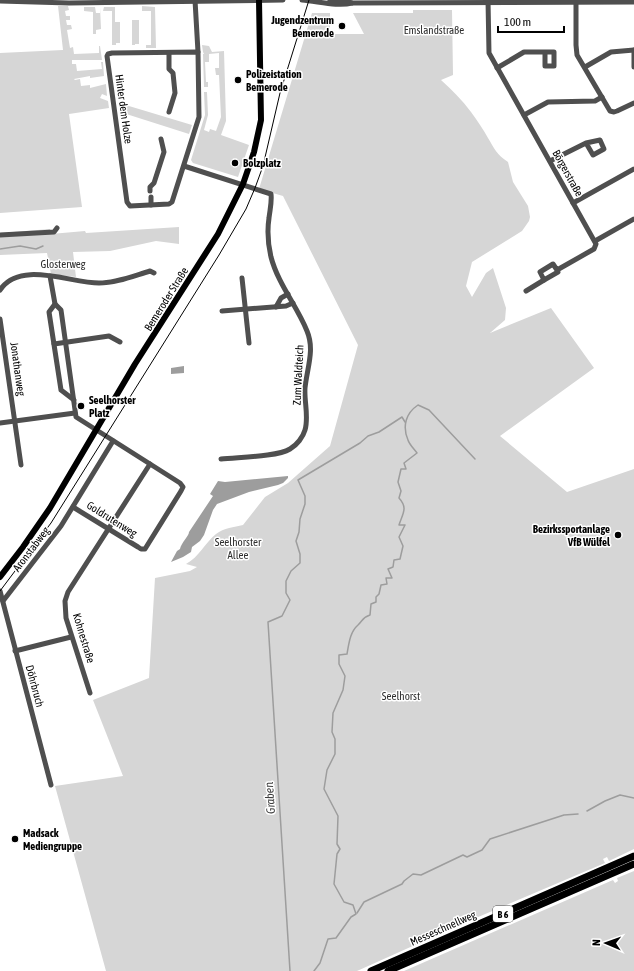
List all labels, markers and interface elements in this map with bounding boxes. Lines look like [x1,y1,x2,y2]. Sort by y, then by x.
scale bar [498,8,564,34]
place label: Jugendzentrum Bemerode [270,14,334,39]
text: 100 m [504,15,531,29]
marker: Jugendzentrum Bemerode [337,21,347,31]
park label: Emslandstraße [404,24,464,36]
place label: Polizeistation Bemerode [246,68,302,93]
street label: Hinter dem Holze [113,73,135,145]
marker: Polizeistation Bemerode [233,75,243,85]
street label: Börgerstraße [550,148,586,198]
place label: Bolzplatz [243,157,281,169]
marker: Bolzplatz [230,158,240,168]
park label: Glosterweg [40,258,86,270]
street label: Bemeroder Straße [142,265,190,333]
street label: Jonathanweg [8,341,28,397]
street label: Zum Waldteich [290,344,306,406]
place label: Seelhorster Platz [89,394,136,419]
marker: Seelhorster Platz [76,401,86,411]
street label: Goldrutenweg [85,499,140,539]
place label: Bezirkssportanlage VfB Wülfel [533,523,611,548]
street label: Aronstabweg [10,524,52,574]
marker: Bezirkssportanlage VfB Wülfel [613,530,623,540]
park label: Seelhorster Allee [215,536,262,561]
street label: Kohnestraße [71,612,97,664]
street label: Döhrbruch [24,664,46,708]
park label: Seelhorst [382,690,420,702]
water label: Graben [262,781,278,814]
place label: Madsack Mediengruppe [23,827,82,852]
marker: Madsack Mediengruppe [10,834,20,844]
road number: B 6 [493,906,513,922]
street label: Messeschnellweg [408,908,478,948]
north arrow [586,923,626,963]
text: N [590,939,602,946]

